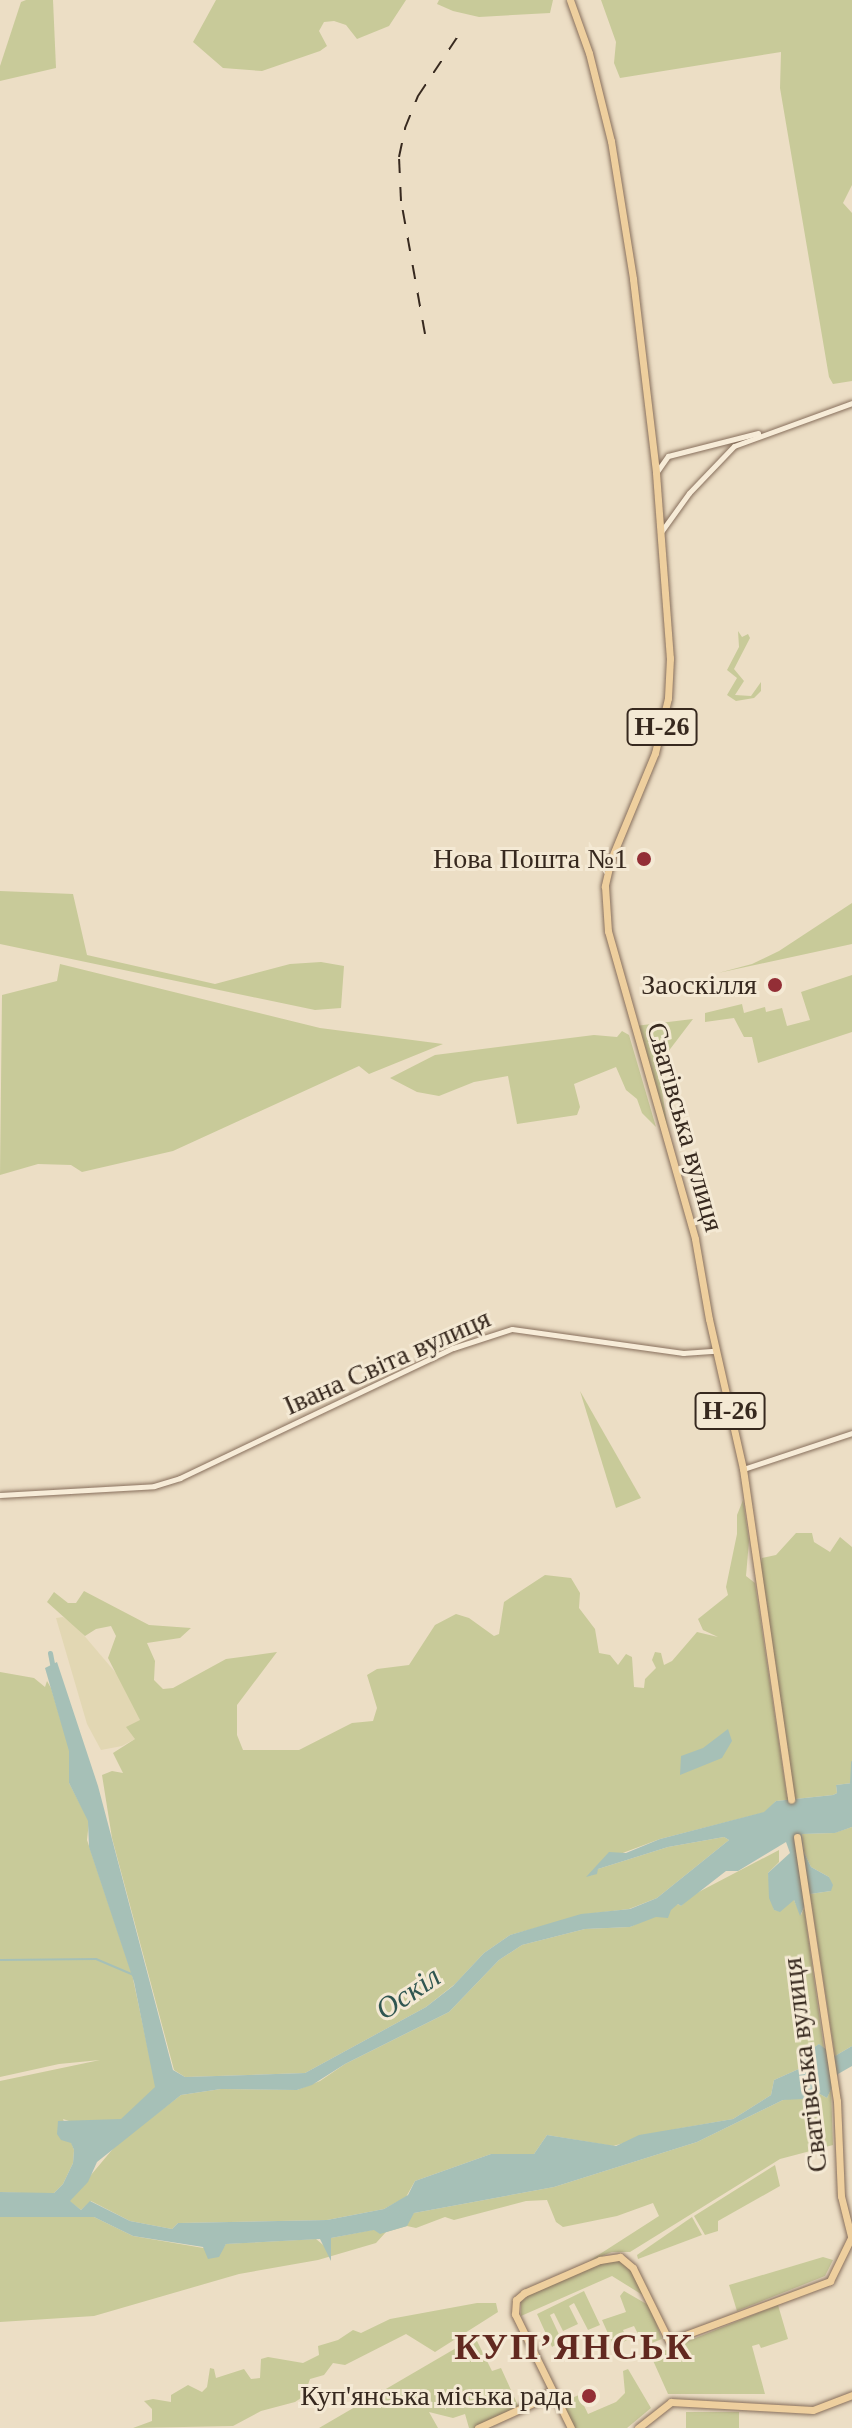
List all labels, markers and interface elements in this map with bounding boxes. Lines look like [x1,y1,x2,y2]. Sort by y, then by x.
road number: Н-26 [626,705,698,749]
place label: Нова Пошта №1 [433,842,628,876]
marker: Нова Пошта №1 [635,850,653,868]
place label: Заоскiлля [641,968,757,1002]
marker: Заоскiлля [764,974,786,996]
street label: Сватівська вулиця [639,1019,731,1235]
street label: Івана Світа вулиця [279,1301,495,1423]
road number: Н-26 [694,1389,766,1433]
street label: Сватівська вулиця [775,1956,835,2174]
water label: Оскіл [369,1958,447,2028]
district label: КУП’ЯНСЬК [454,2326,694,2370]
place label: Куп'янська міська рада [300,2379,573,2413]
marker: Куп'янська міська рада [580,2387,598,2405]

